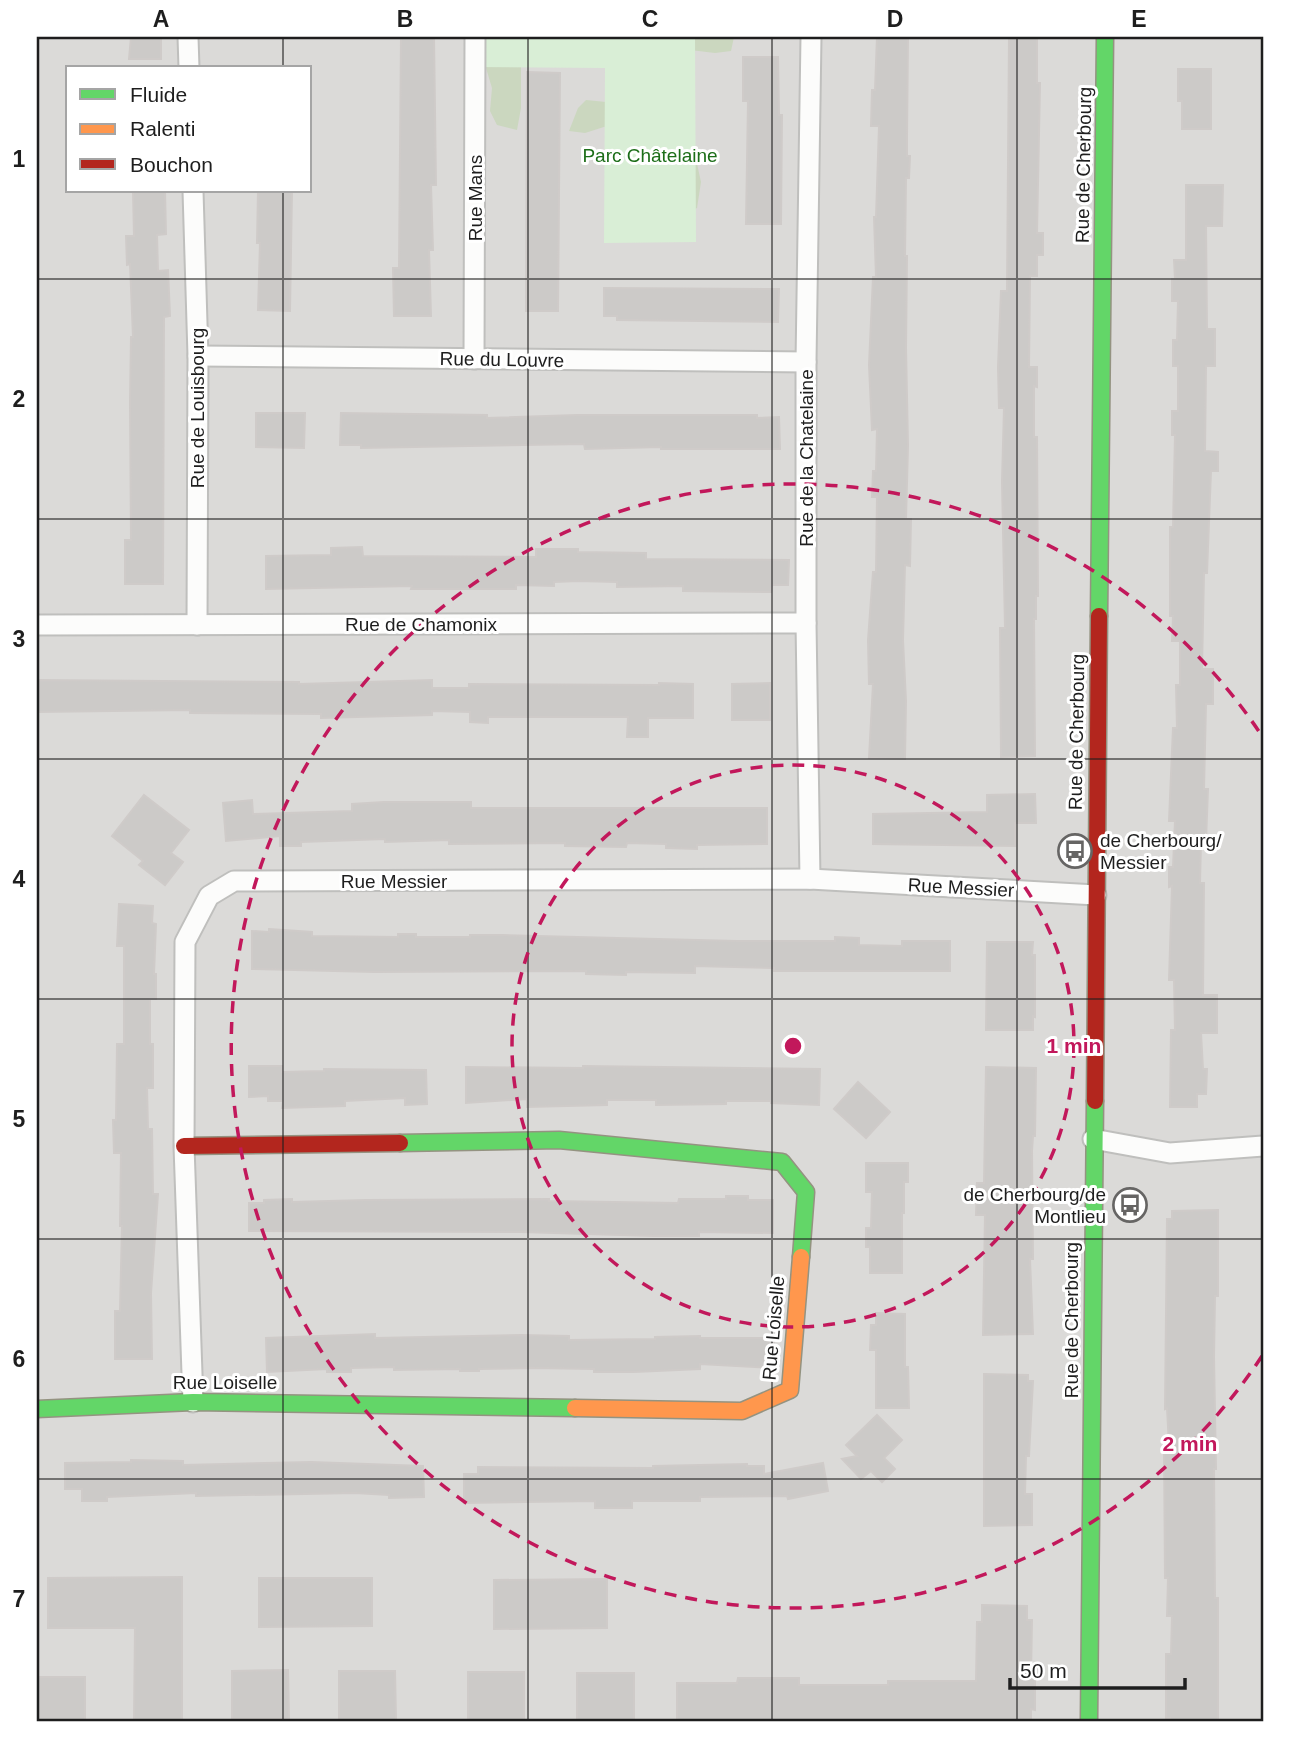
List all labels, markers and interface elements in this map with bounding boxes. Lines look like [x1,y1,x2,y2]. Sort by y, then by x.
text: A [153,6,169,32]
text: B [397,6,413,32]
text: C [642,6,658,32]
text: D [887,6,903,32]
text: E [1131,6,1147,32]
legend [66,66,312,192]
text: Fluide [130,83,187,106]
street label: Rue de Cherbourg [1072,87,1095,243]
text: Ralenti [130,117,195,140]
park label: Parc Châtelaine [582,145,718,166]
text: 1 [13,146,26,172]
text: Bouchon [130,153,213,176]
street label: Rue Mans [465,155,486,241]
street label: Rue de Louisbourg [187,328,208,488]
street label: Rue du Louvre [439,348,564,371]
street label: Rue de la Chatelaine [796,369,817,547]
text: 2 [13,386,25,412]
street label: Rue de Chamonix [345,614,498,635]
text: 3 [13,626,25,652]
street label: Rue de Cherbourg [1065,654,1088,810]
place label: de Cherbourg/ Messier [1100,830,1222,873]
bus stop icon: de Cherbourg/ Messier [1056,832,1094,870]
text: 4 [13,866,26,892]
street label: Rue Messier [341,871,448,892]
street label: Rue Messier [907,874,1015,901]
centre of rings [781,1034,805,1058]
text: 1 min [1047,1034,1101,1057]
text: 5 [13,1106,26,1132]
place label: de Cherbourg/de Montlieu [963,1184,1106,1227]
bus stop icon: de Cherbourg/de Montlieu [1111,1186,1149,1224]
street label: Rue de Cherbourg [1061,1242,1082,1398]
street label: Rue Loiselle [758,1275,789,1381]
text: 6 [13,1346,25,1372]
street label: Rue Loiselle [173,1372,277,1393]
text: 2 min [1163,1432,1217,1455]
text: 7 [13,1586,25,1612]
scale bar [1010,1646,1184,1690]
text: 50 m [1020,1659,1067,1682]

